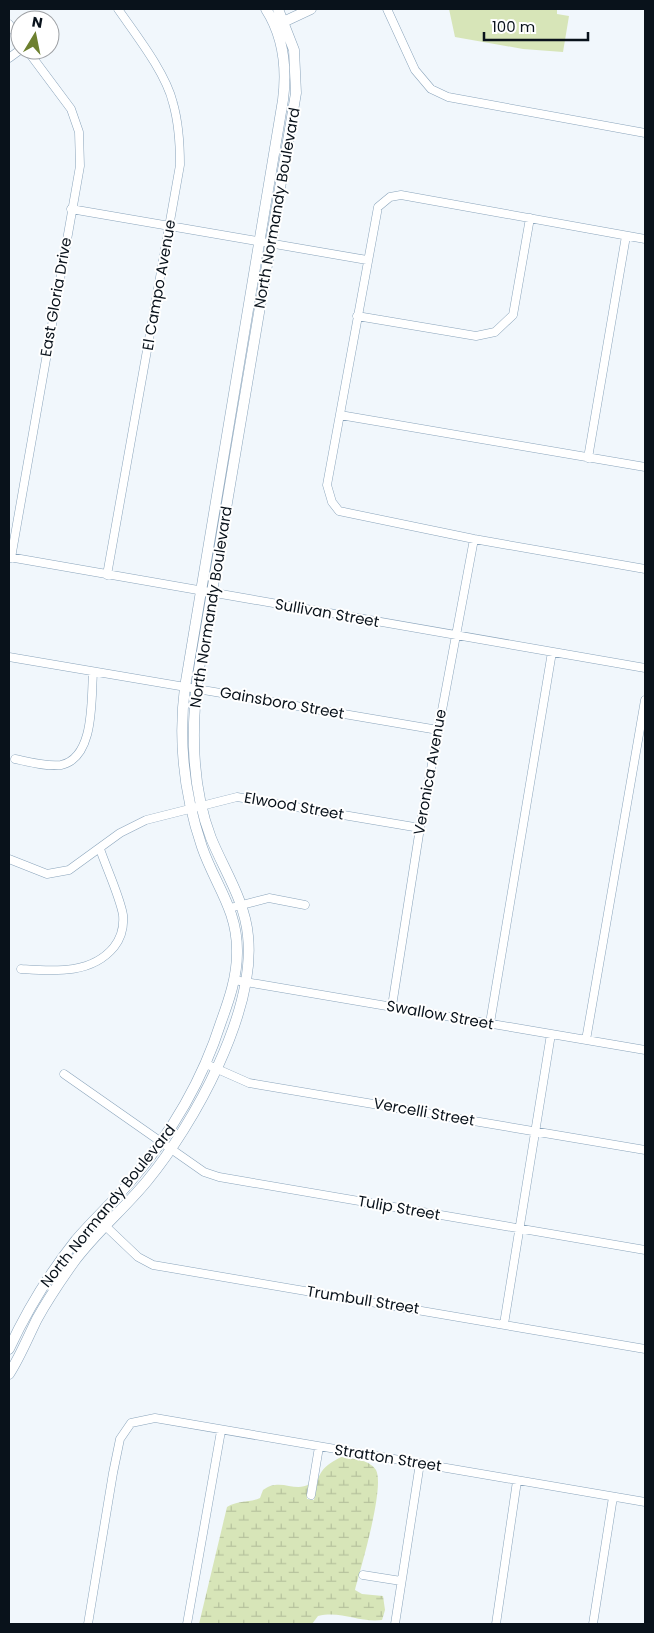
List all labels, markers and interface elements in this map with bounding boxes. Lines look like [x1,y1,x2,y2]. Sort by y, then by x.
north arrow [10,10,60,60]
scale bar [484,10,588,42]
text: N [30,11,44,33]
text: 100 m [492,16,535,37]
street label: North Normandy Boulevard [248,106,305,310]
street label: El Campo Avenue [137,218,180,352]
street label: East Gloria Drive [35,235,76,358]
street label: North Normandy Boulevard [184,505,237,709]
street label: Sullivan Street [273,593,381,632]
street label: Gainsboro Street [218,681,346,724]
street label: Veronica Avenue [408,707,451,837]
street label: Elwood Street [243,786,346,825]
street label: Swallow Street [385,995,495,1034]
street label: Vercelli Street [372,1092,476,1131]
street label: North Normandy Boulevard [35,1120,180,1292]
street label: Tulip Street [356,1190,442,1225]
street label: Trumbull Street [305,1280,421,1319]
street label: Stratton Street [333,1439,443,1476]

